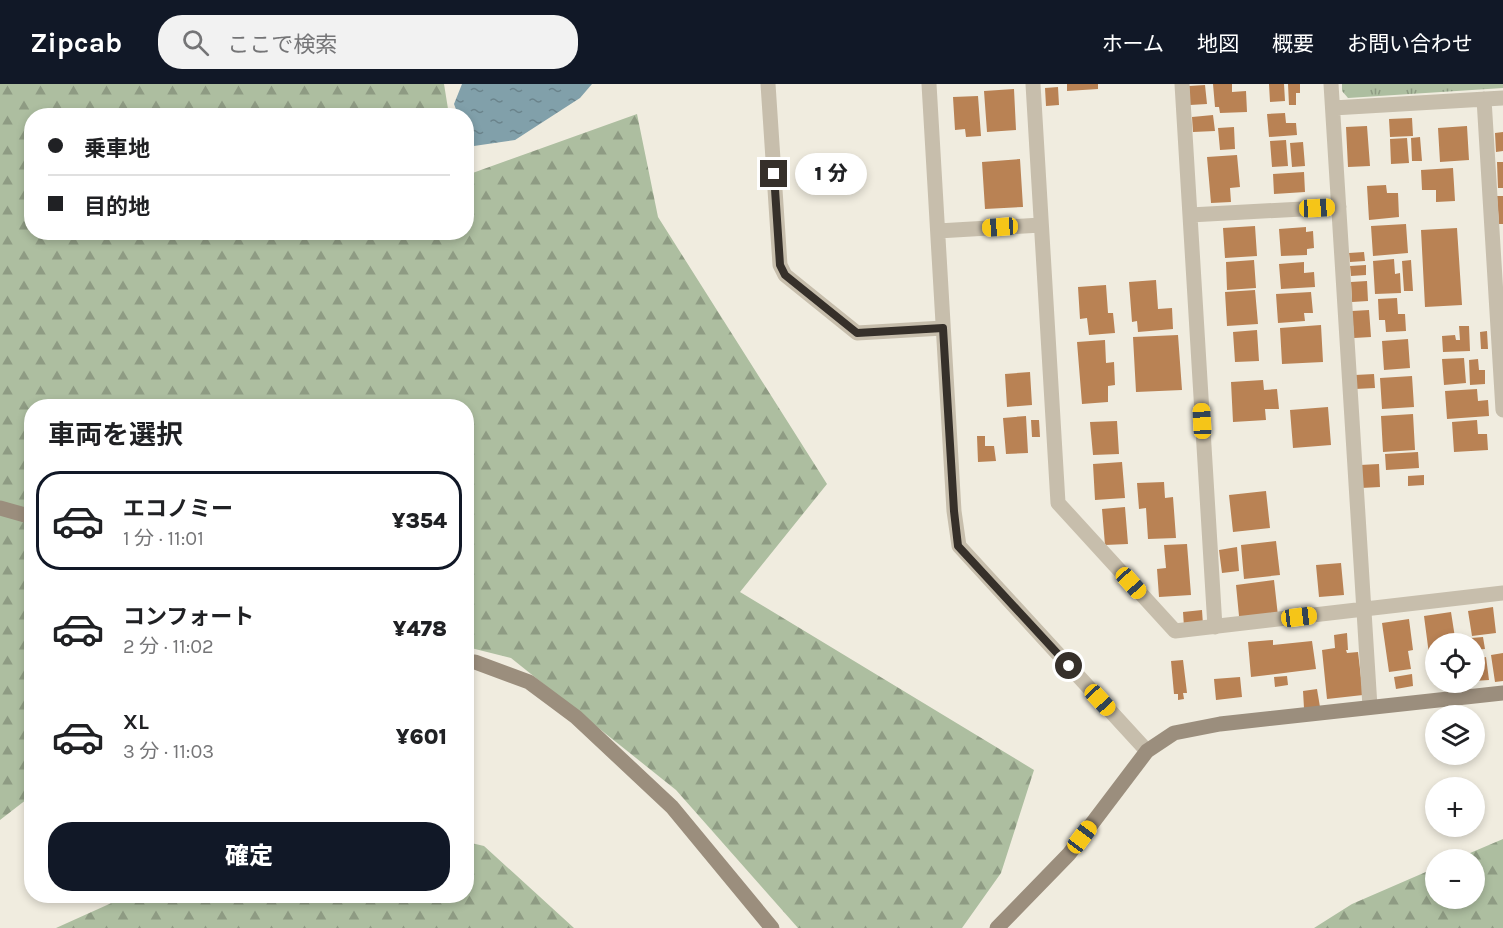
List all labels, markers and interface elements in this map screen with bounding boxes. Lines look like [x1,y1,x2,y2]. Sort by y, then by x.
search box [158,15,578,69]
text: Zipcab [30,26,122,59]
icon: search [179,26,212,59]
text: ここで検索 [227,32,337,58]
text: ホーム [1102,32,1164,56]
text: 地図 [1197,32,1239,56]
text: 概要 [1272,32,1314,56]
text: お問い合わせ [1347,32,1473,56]
text: 乗車地 [84,136,150,162]
callout: 1 分 [795,153,867,195]
route end [760,160,787,187]
text: 1 分 [814,162,848,185]
text: 目的地 [84,194,150,220]
car [1299,198,1335,218]
car [981,217,1019,237]
car [1192,403,1212,439]
text: 車両を選択 [48,419,183,451]
icon: car [51,494,105,548]
text: エコノミー [123,496,233,522]
text: ¥354 [392,508,447,534]
text: 1 分 · 11:01 [123,527,204,550]
car [1112,564,1150,602]
icon: car [51,602,105,656]
text: コンフォート [123,604,254,630]
car [1280,606,1318,628]
text: ¥478 [393,616,447,642]
map controls [1425,633,1485,909]
button: locate [1425,633,1485,693]
text: 2 分 · 11:02 [123,635,214,658]
route start [1055,652,1082,679]
car [1081,681,1119,719]
button: layers [1425,705,1485,765]
text: XL [123,709,149,735]
icon: car [51,710,105,764]
text: ¥601 [396,724,447,750]
text: 3 分 · 11:03 [123,740,214,763]
button: + [1425,777,1485,837]
car [1064,817,1100,857]
button: 確定 [48,822,450,891]
button: − [1425,849,1485,909]

